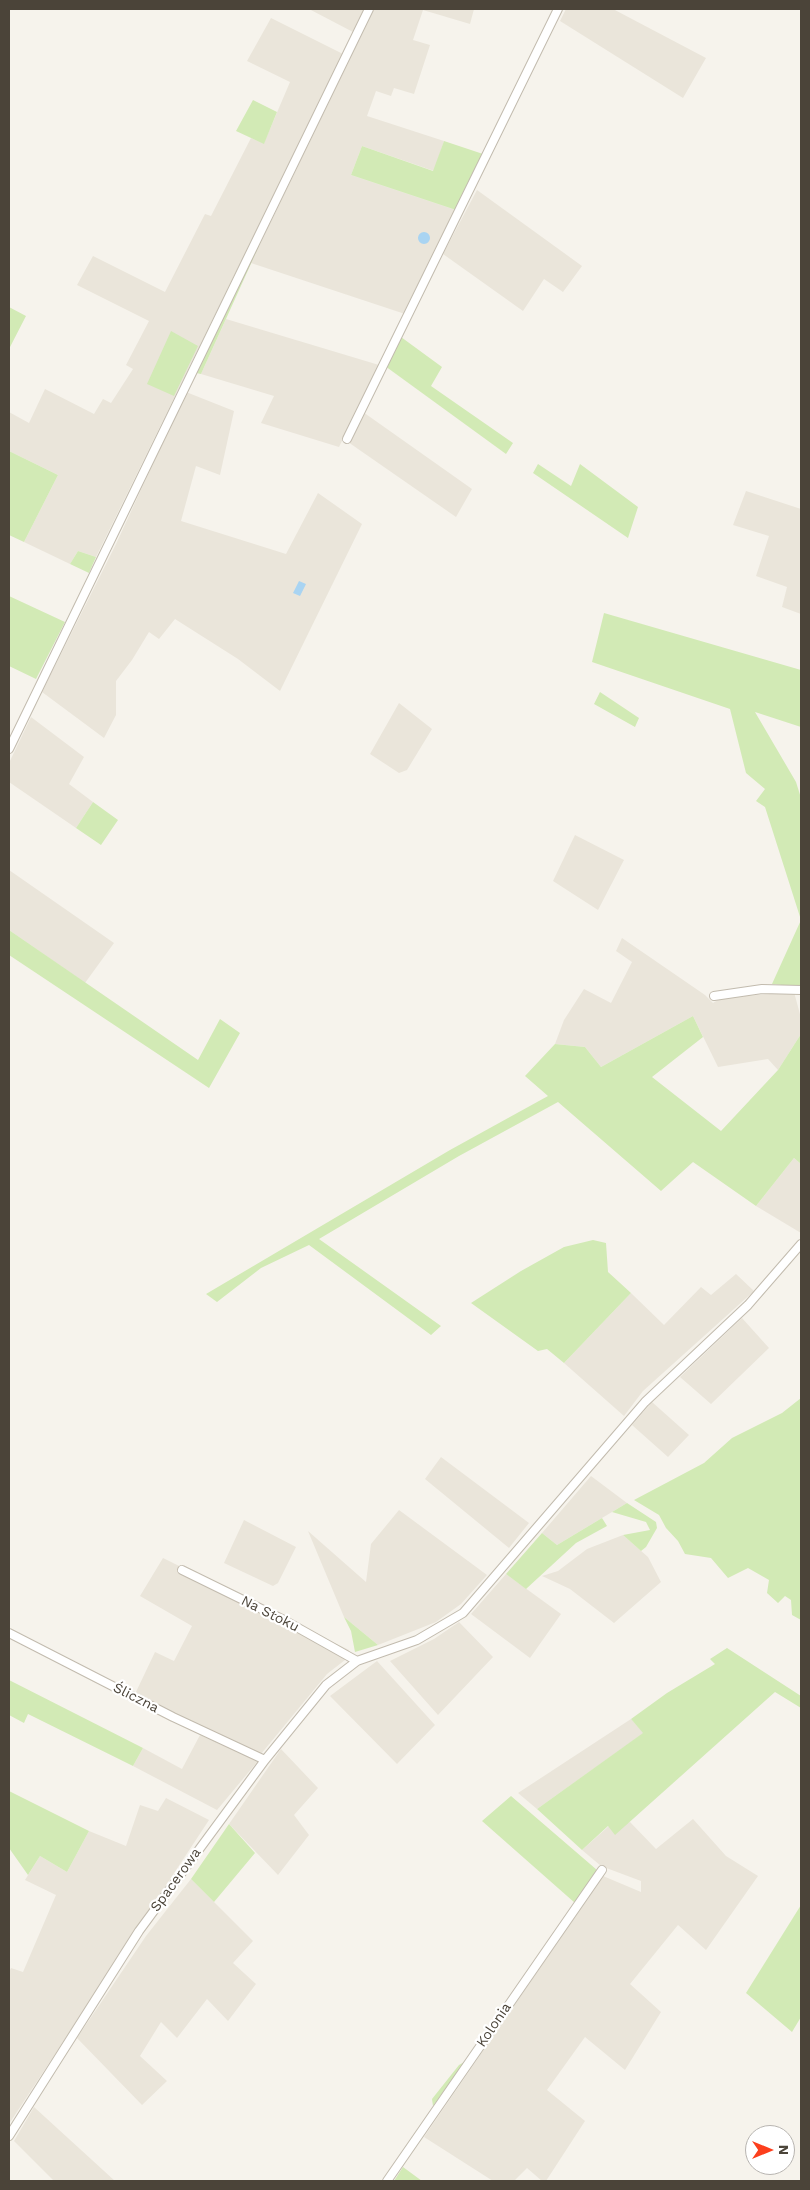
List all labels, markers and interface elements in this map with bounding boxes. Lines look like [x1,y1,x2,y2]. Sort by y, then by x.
street label: Na Stoku [238,1592,302,1636]
street label: Śliczna [110,1679,162,1717]
street label: Spacerowa [147,1845,205,1915]
street label: Kolonia [473,2000,515,2050]
north arrow [745,2125,795,2175]
text: N [776,2145,792,2155]

